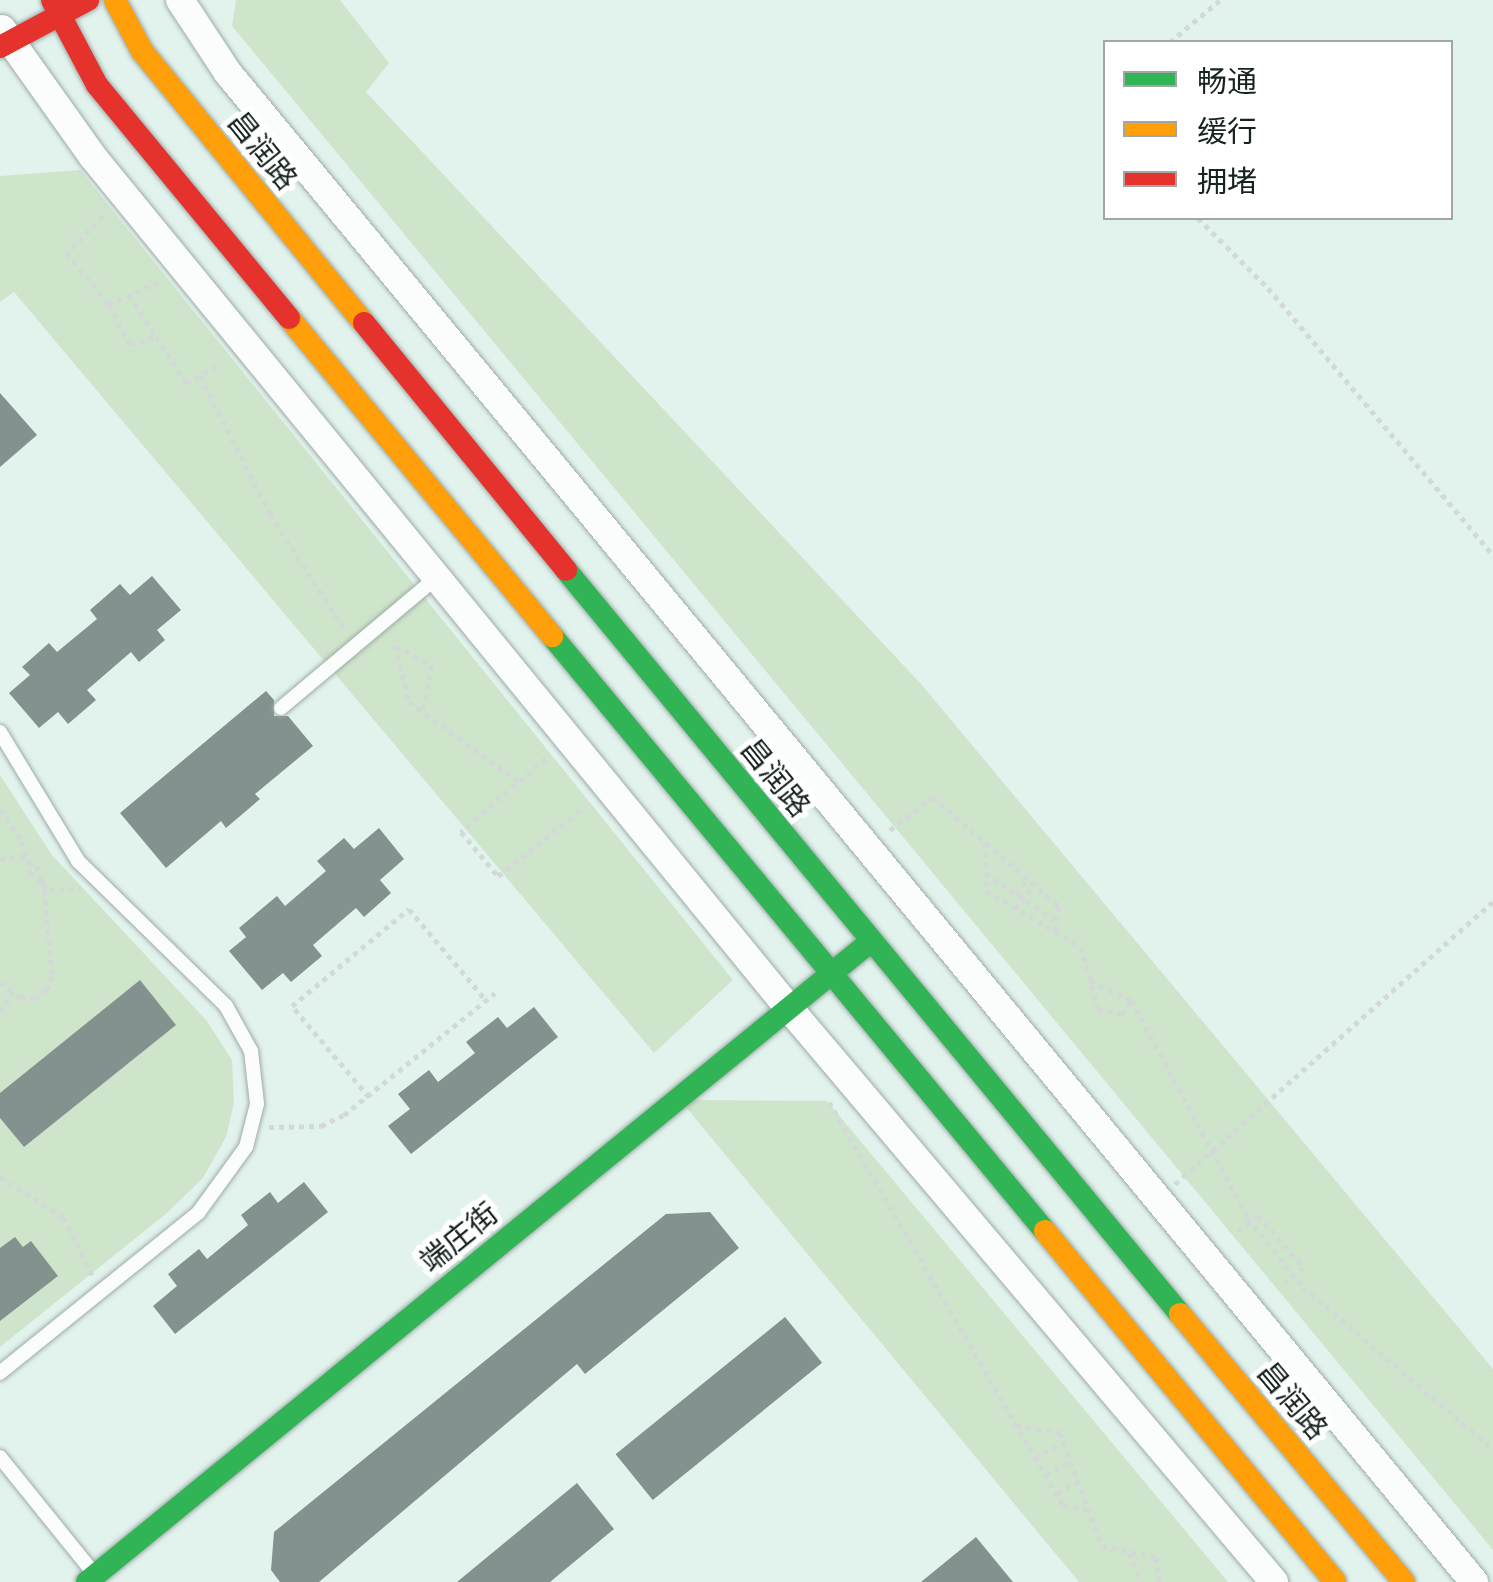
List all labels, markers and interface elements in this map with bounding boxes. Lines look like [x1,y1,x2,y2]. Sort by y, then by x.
legend [1103,40,1453,220]
text: 畅通 [1197,63,1257,100]
street label: 昌润路 [220,105,304,197]
text: 缓行 [1197,113,1257,150]
text: 拥堵 [1197,163,1257,200]
street label: 昌润路 [733,732,817,824]
street label: 端庄街 [413,1196,505,1280]
street label: 昌润路 [1249,1355,1335,1447]

